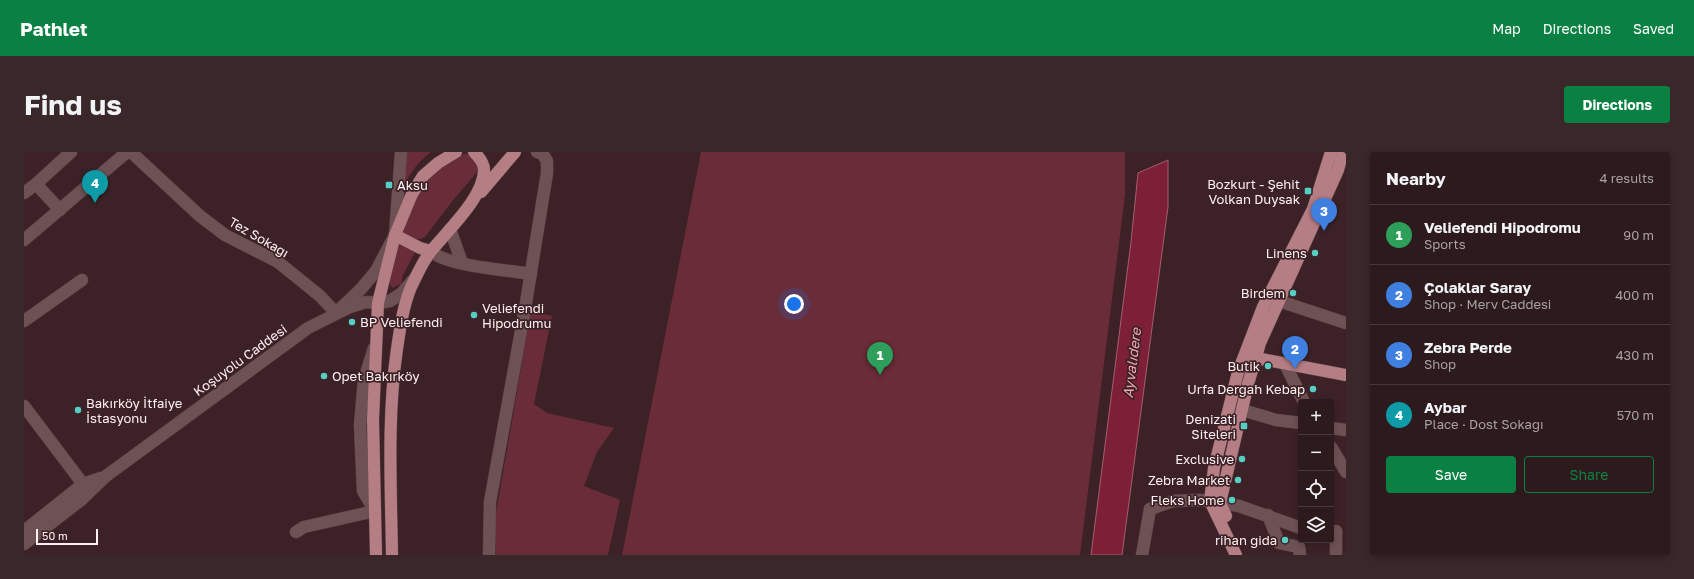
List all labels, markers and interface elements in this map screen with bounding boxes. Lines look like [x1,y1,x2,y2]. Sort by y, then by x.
text: Pathlet [20,17,88,40]
text: Map [1492,20,1521,37]
text: Directions [1543,20,1611,37]
text: Saved [1633,20,1674,37]
button: Directions [1564,86,1670,123]
text: Find us [24,88,122,121]
text: Nearby [1386,168,1446,189]
pin: 4 [82,170,108,203]
text: 4 results [1600,170,1654,186]
place label: Bozkurt - Şehit Volkan Duysak [1207,176,1301,207]
place label: Aksu [397,177,428,193]
marker: Aksu [384,180,394,190]
marker: Bozkurt - Şehit Volkan Duysak [1303,186,1313,196]
pin: 3 [1311,198,1337,231]
street label: Tez Sokağı [226,213,292,261]
text: Veliefendi Hipodromu [1424,218,1581,236]
text: 1 [1396,227,1402,243]
text: 90 m [1623,227,1654,243]
text: Sports [1424,236,1466,252]
place label: Linens [1266,245,1307,261]
marker: Linens [1310,248,1320,258]
text: Çolaklar Saray [1424,278,1531,296]
place label: Birdem [1241,285,1285,301]
text: 2 [1395,287,1403,303]
text: 400 m [1615,287,1654,303]
marker: Birdem [1288,288,1298,298]
your location [784,294,804,314]
text: Shop · Merv Caddesi [1424,296,1551,312]
place label: Veliefendi Hipodrumu [482,300,551,331]
marker: Veliefendi Hipodrumu [469,310,479,320]
place label: BP Veliefendi [360,314,443,330]
marker: BP Veliefendi [347,317,357,327]
street label: Koşuyolu Caddesi [190,321,290,399]
water label: Ayvalıdere [1119,326,1144,399]
pin: 2 [1282,336,1308,369]
text: Zebra Perde [1424,338,1512,356]
pin: 1 [867,342,893,375]
text: 3 [1395,347,1403,363]
text: 430 m [1616,347,1654,363]
text: Shop [1424,356,1456,372]
place label: Butik [1227,358,1261,374]
marker: Butik [1263,361,1273,371]
place label: Opet Bakırköy [332,368,420,384]
marker: Opet Bakırköy [319,371,329,381]
place label: Urfa Dergah Kebap [1187,381,1305,397]
marker: Urfa Dergah Kebap [1308,384,1318,394]
place label: Bakırköy İtfaiye İstasyonu [86,395,182,426]
text: Aybar [1424,398,1467,416]
map controls [1298,399,1334,543]
button: + [1298,399,1334,435]
marker: Bakırköy İtfaiye İstasyonu [73,405,83,415]
text: 4 [1395,407,1403,423]
text: 570 m [1617,407,1654,423]
place label: Denizati Siteleri [1185,411,1236,442]
text: Place · Dost Sokağı [1424,416,1543,432]
marker: Denizati Siteleri [1239,421,1249,431]
button: − [1298,435,1334,471]
place label: Exclusive [1175,451,1234,467]
marker: Exclusive [1237,454,1247,464]
button: Save [1386,456,1516,493]
button: Share [1524,456,1654,493]
button: locate [1298,471,1334,507]
place label: Zebra Market [1148,472,1230,488]
marker: Zebra Market [1233,475,1243,485]
place label: Fleks Home [1150,492,1224,508]
marker: Fleks Home [1227,495,1237,505]
button: layers [1298,507,1334,543]
scale bar [36,527,98,546]
text: 50 m [42,529,68,542]
place label: rihan gida [1215,532,1277,548]
marker: rihan gida [1280,535,1290,545]

